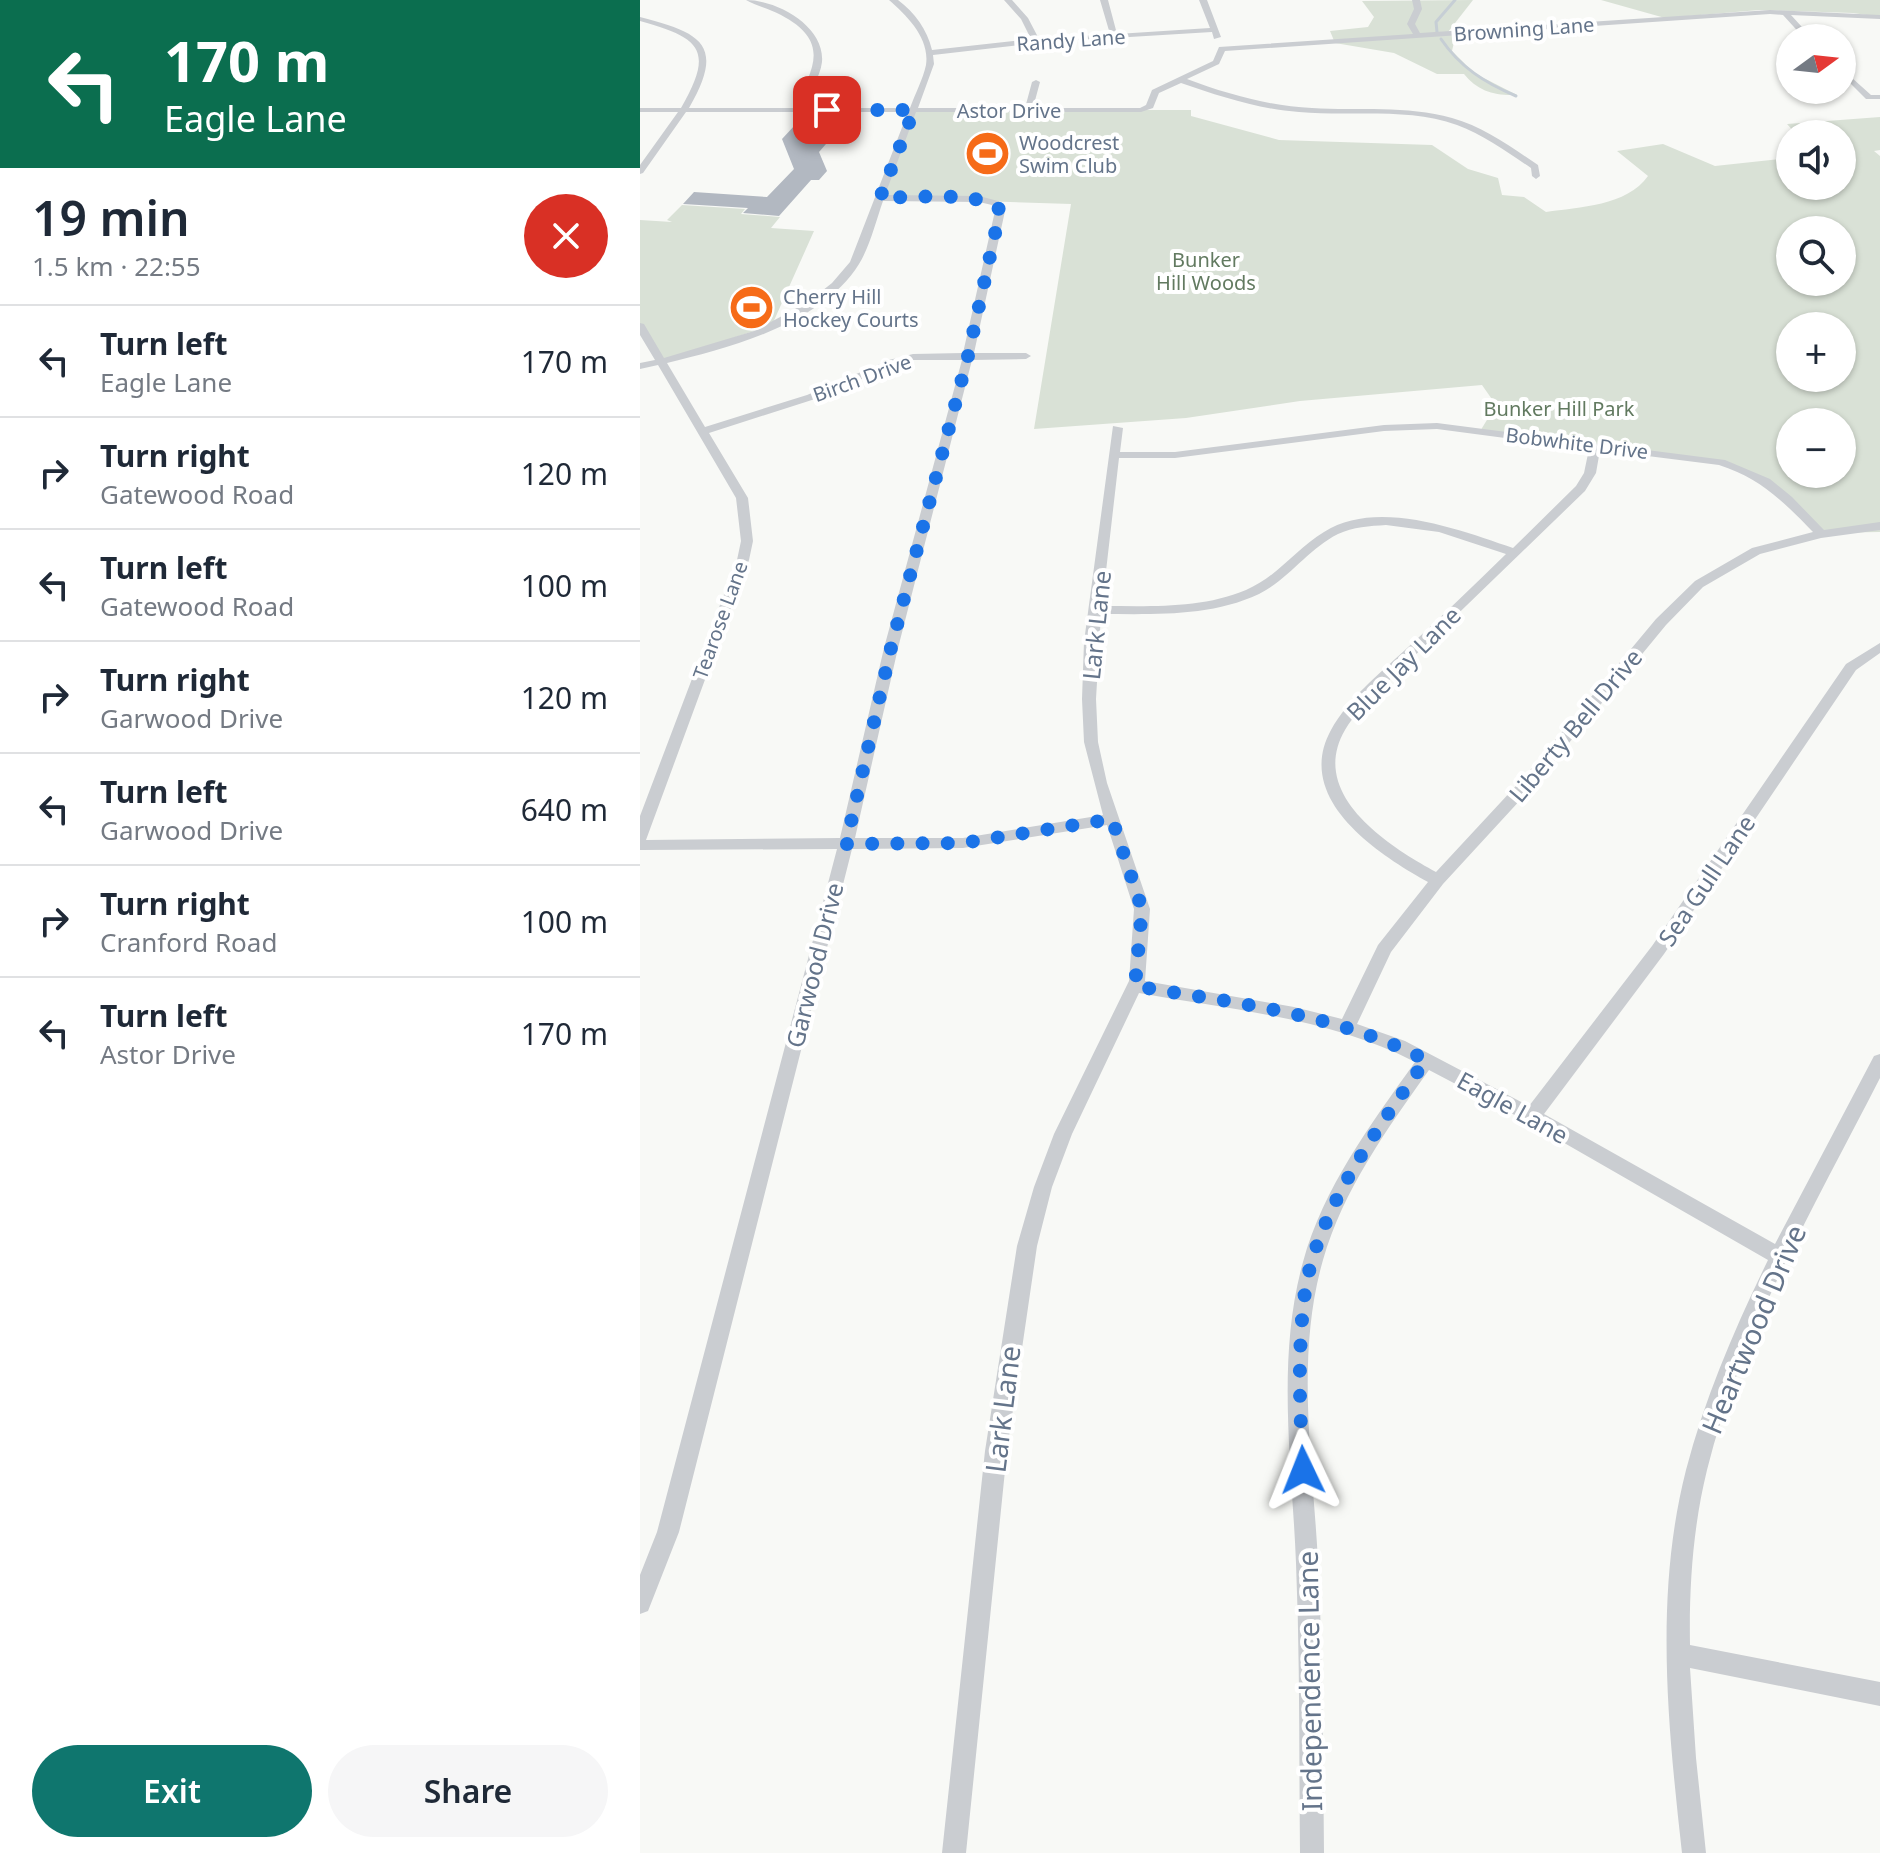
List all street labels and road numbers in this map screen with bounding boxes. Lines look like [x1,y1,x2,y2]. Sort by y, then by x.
street label: Browning Lane [1453,11,1595,47]
street label: Randy Lane [1016,23,1126,57]
street label: Astor Drive [957,97,1061,124]
street label: Birch Drive [809,348,915,408]
street label: Bobwhite Drive [1504,421,1650,465]
street label: Tearose Lane [686,557,754,683]
street label: Lark Lane [1074,569,1118,681]
street label: Blue Jay Lane [1339,599,1467,727]
street label: Liberty Bell Drive [1501,641,1649,809]
street label: Sea Gull Lane [1650,808,1762,952]
street label: Garwood Drive [778,879,850,1051]
street label: Eagle Lane [1452,1063,1574,1151]
street label: Heartwood Drive [1692,1219,1814,1439]
street label: Lark Lane [975,1343,1029,1475]
street label: Independence Lane [1288,1550,1330,1812]

